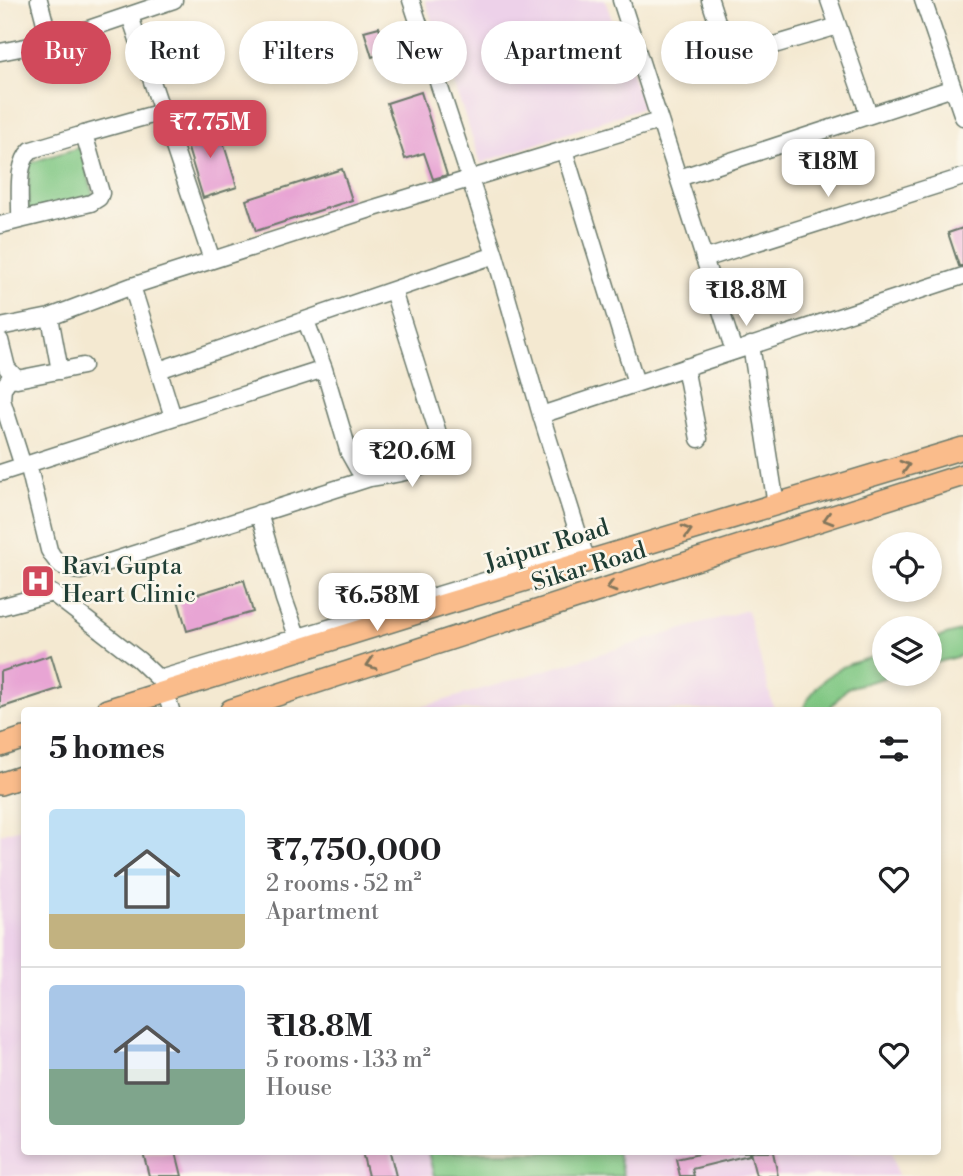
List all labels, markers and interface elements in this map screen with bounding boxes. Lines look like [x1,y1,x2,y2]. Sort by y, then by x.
chip: Buy [21,21,111,84]
chip: Rent [125,21,225,84]
chip: Filters [239,21,358,84]
chip: New [372,21,467,84]
chip: Apartment [481,21,647,84]
chip: House [661,21,778,84]
pin: ₹7.75M [153,100,267,160]
text: ₹7.75M [169,109,251,137]
pin: ₹18M [787,140,869,199]
text: ₹18M [798,148,858,176]
pin: ₹18.8M [689,268,803,328]
text: ₹18.8M [705,277,787,305]
pin: ₹20.6M [355,430,469,489]
text: ₹20.6M [368,438,456,466]
one-way arrow [898,459,910,474]
one-way arrow [822,511,835,525]
street label: Jaipur Road [480,513,613,579]
one-way arrow [681,525,693,540]
map controls [872,532,942,686]
button: locate [872,532,942,602]
street label: Sikar Road [528,535,650,599]
place label: Ravi Gupta Heart Clinic [62,552,196,610]
hospital icon: Ravi Gupta Heart Clinic [19,562,57,600]
pin: ₹6.58M [320,574,434,633]
one-way arrow [605,579,617,593]
text: ₹6.58M [335,582,419,610]
button: layers [872,616,942,686]
one-way arrow [366,656,378,670]
text: 5 homes [49,730,165,768]
icon: filters [875,730,913,768]
text: ₹7,750,000 [266,832,442,870]
icon: home [105,837,189,921]
icon: heart [875,860,913,898]
text: 2 rooms · 52 m² [266,870,422,898]
text: Apartment [266,898,379,926]
text: ₹18.8M [266,1008,372,1046]
icon: home [105,1013,189,1097]
icon: heart [875,1036,913,1074]
text: 5 rooms · 133 m² [266,1046,431,1074]
text: House [266,1074,332,1102]

